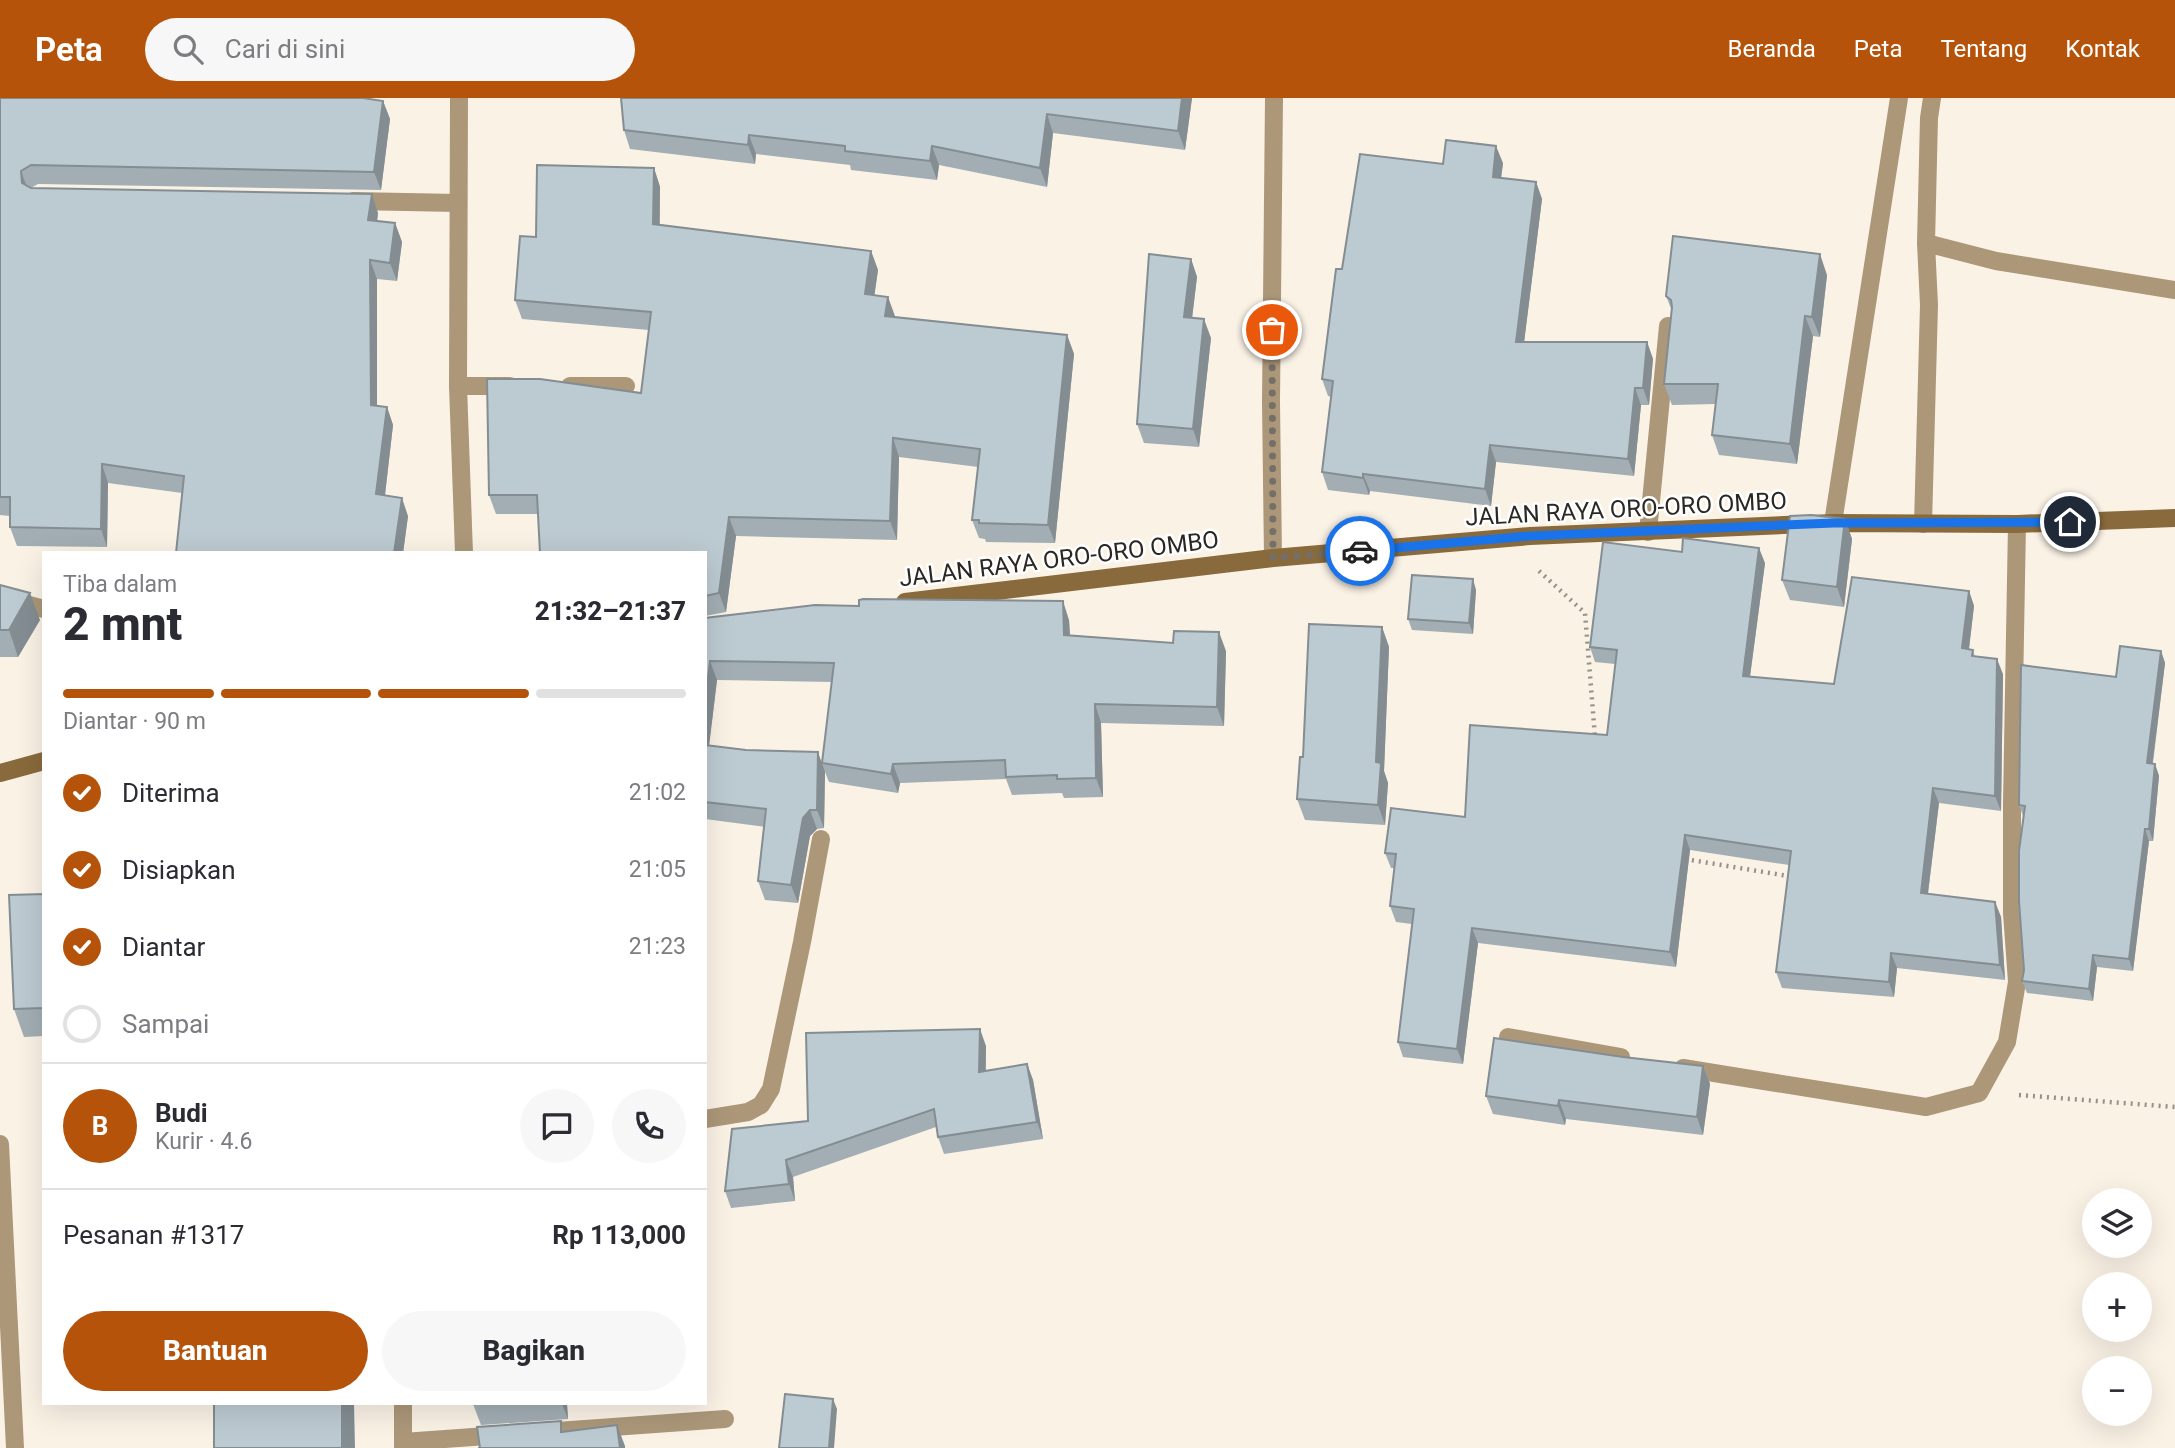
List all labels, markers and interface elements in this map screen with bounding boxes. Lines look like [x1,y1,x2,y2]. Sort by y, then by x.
search box [145,18,635,81]
text: Peta [35,30,103,69]
icon: search [169,30,207,68]
text: Cari di sini [225,34,345,64]
text: Beranda [1728,35,1816,63]
text: Peta [1854,35,1902,63]
text: Tentang [1940,35,2027,63]
text: Kontak [2065,35,2140,63]
pin [1242,300,1302,360]
icon: bag [1253,311,1291,349]
street label: JALAN RAYA ORO-ORO OMBO [1465,487,1787,531]
pin [2040,492,2100,552]
icon: home [2051,503,2089,541]
courier [1325,516,1395,586]
street label: JALAN RAYA ORO-ORO OMBO [898,525,1220,593]
icon: car [1341,532,1379,570]
text: Tiba dalam [63,571,177,598]
text: 21:32–21:37 [535,596,686,626]
text: 2 mnt [63,597,182,651]
text: Diantar · 90 m [63,708,206,735]
icon: check [63,774,101,812]
text: Diterima [122,778,220,808]
text: 21:02 [629,779,686,806]
icon: check [63,851,101,889]
text: Disiapkan [122,855,236,885]
text: 21:05 [629,856,686,883]
icon: check [63,928,101,966]
text: Diantar [122,932,205,962]
text: 21:23 [629,933,686,960]
text: Sampai [122,1009,209,1039]
button: chat [520,1089,594,1163]
button: phone [612,1089,686,1163]
text: Budi [155,1098,208,1128]
text: B [92,1111,108,1141]
text: Kurir · 4.6 [155,1128,252,1155]
map controls [2082,1188,2152,1426]
button: layers [2082,1188,2152,1258]
text: Pesanan #1317 [63,1220,244,1250]
text: Rp 113,000 [552,1220,686,1250]
button: + [2082,1272,2152,1342]
button: Bantuan [63,1311,368,1391]
button: Bagikan [382,1311,686,1391]
button: − [2082,1356,2152,1426]

